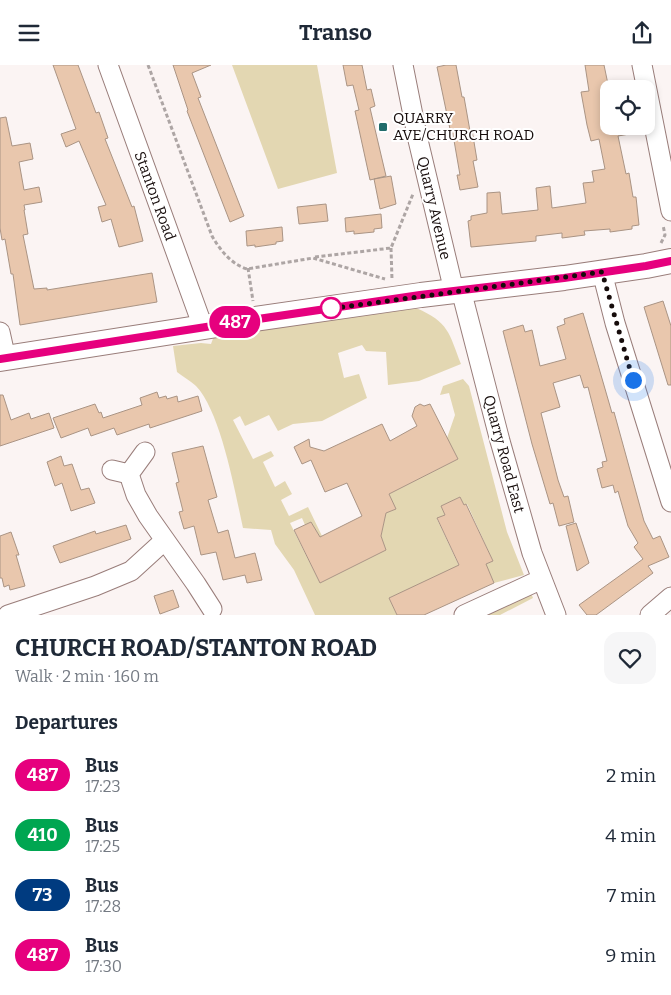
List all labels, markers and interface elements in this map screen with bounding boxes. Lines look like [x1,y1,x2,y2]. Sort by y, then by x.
icon: menu [15,19,43,47]
text: Transo [299,19,372,46]
icon: share [628,19,656,47]
map controls [600,80,655,135]
button: locate [600,80,655,135]
place label: QUARRY AVE/CHURCH ROAD [393,109,534,144]
marker: QUARRY AVE/CHURCH ROAD [377,121,389,133]
street label: Stanton Road [131,149,179,243]
street label: Quarry Avenue [413,155,455,261]
unlabelled marker [320,297,342,319]
line badge: 487 [206,306,264,338]
text: 487 [219,311,251,333]
your location [621,368,646,393]
street label: Quarry Road East [480,393,528,515]
button: heart [604,632,656,684]
text: CHURCH ROAD/STANTON ROAD [15,634,377,662]
text: Walk · 2 min · 160 m [15,667,159,686]
text: Departures [15,711,118,734]
text: Bus [85,754,119,777]
text: 487 [27,764,58,786]
text: 2 min [606,764,656,787]
text: 17:23 [85,777,121,796]
text: Bus [85,814,119,837]
text: 410 [27,824,58,846]
text: 4 min [605,824,656,847]
text: 17:25 [85,837,120,856]
text: Bus [85,874,119,897]
text: 73 [33,884,52,906]
text: 7 min [607,884,656,907]
text: 17:28 [85,897,121,916]
text: Bus [85,934,119,957]
text: 487 [27,944,58,966]
text: 9 min [605,944,656,967]
text: 17:30 [85,957,122,976]

